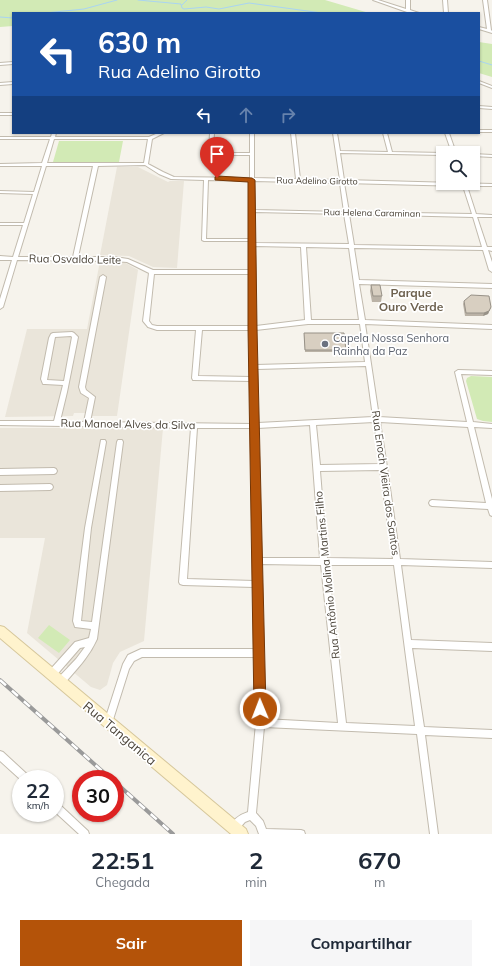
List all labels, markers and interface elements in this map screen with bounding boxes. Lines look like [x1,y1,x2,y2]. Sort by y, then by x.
text: 630 m [98,25,181,60]
icon: left [32,28,84,80]
text: Rua Adelino Girotto [98,60,261,83]
icon: left [193,104,215,126]
icon: ahead [235,104,257,126]
icon: right [277,104,299,126]
pin [200,137,234,178]
icon: arrive [206,143,228,165]
map controls [436,146,480,190]
button: search [436,146,480,190]
street label: Rua Adelino Girotto [276,174,358,187]
street label: Rua Helena Caraminan [323,206,421,219]
street label: Rua Osvaldo Leite [29,251,121,267]
district label: Parque Ouro Verde [379,285,444,314]
place label: Capela Nossa Senhora Rainha da Paz [333,331,449,358]
marker: Capela Nossa Senhora Rainha da Paz [320,339,330,349]
street label: Rua Enoch Vieira dos Santos [369,410,403,556]
street label: Rua Manoel Alves da Silva [60,416,196,432]
street label: Rua Antônio Molina Martins Filho [311,490,343,660]
position arrow [239,688,281,730]
street label: Rua Tanganica [80,698,160,768]
speed limit sign: 30 [72,770,124,822]
text: 22 [26,778,50,803]
text: km/h [27,799,49,812]
text: 22:51 [91,845,154,875]
text: 2 [249,845,263,875]
text: 670 [358,845,401,875]
text: Chegada [95,874,150,890]
text: min [245,874,267,890]
text: m [374,874,385,890]
button: Sair [20,920,242,966]
button: Compartilhar [250,920,472,966]

